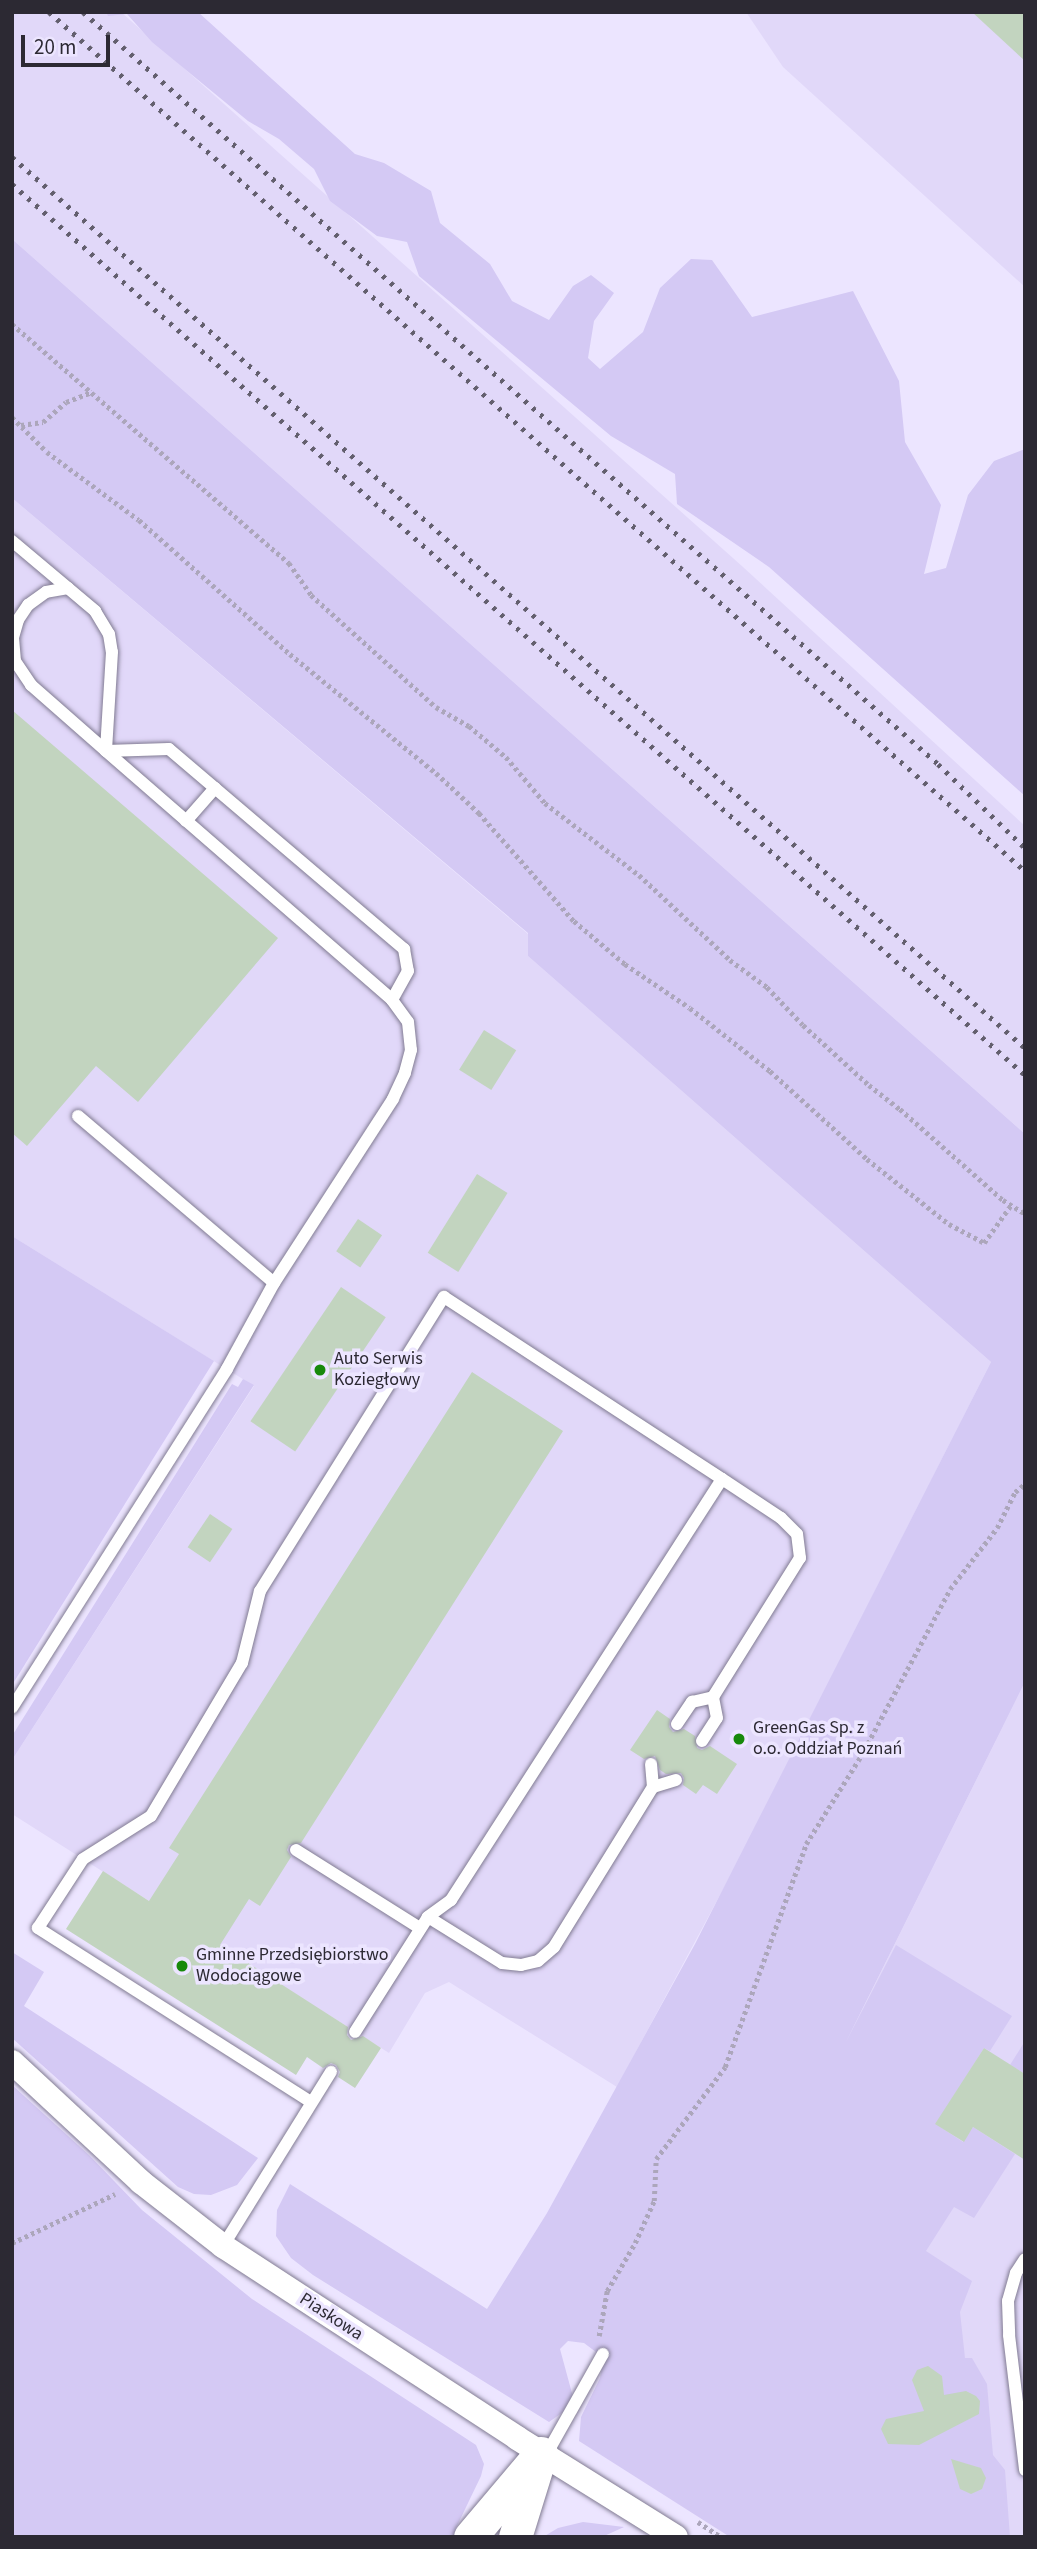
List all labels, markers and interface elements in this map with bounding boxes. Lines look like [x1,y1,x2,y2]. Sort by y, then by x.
scale bar [24,21,114,65]
text: 20 m [34,32,76,62]
place label: Auto Serwis Koziegłowy [334,1349,423,1392]
marker: Auto Serwis Koziegłowy [312,1362,328,1378]
place label: GreenGas Sp. z o.o. Oddział Poznań [753,1718,902,1760]
marker: GreenGas Sp. z o.o. Oddział Poznań [731,1731,747,1747]
place label: Gminne Przedsiębiorstwo Wodociągowe [196,1945,389,1988]
marker: Gminne Przedsiębiorstwo Wodociągowe [174,1958,190,1974]
street label: Piaskowa [295,2289,367,2345]

